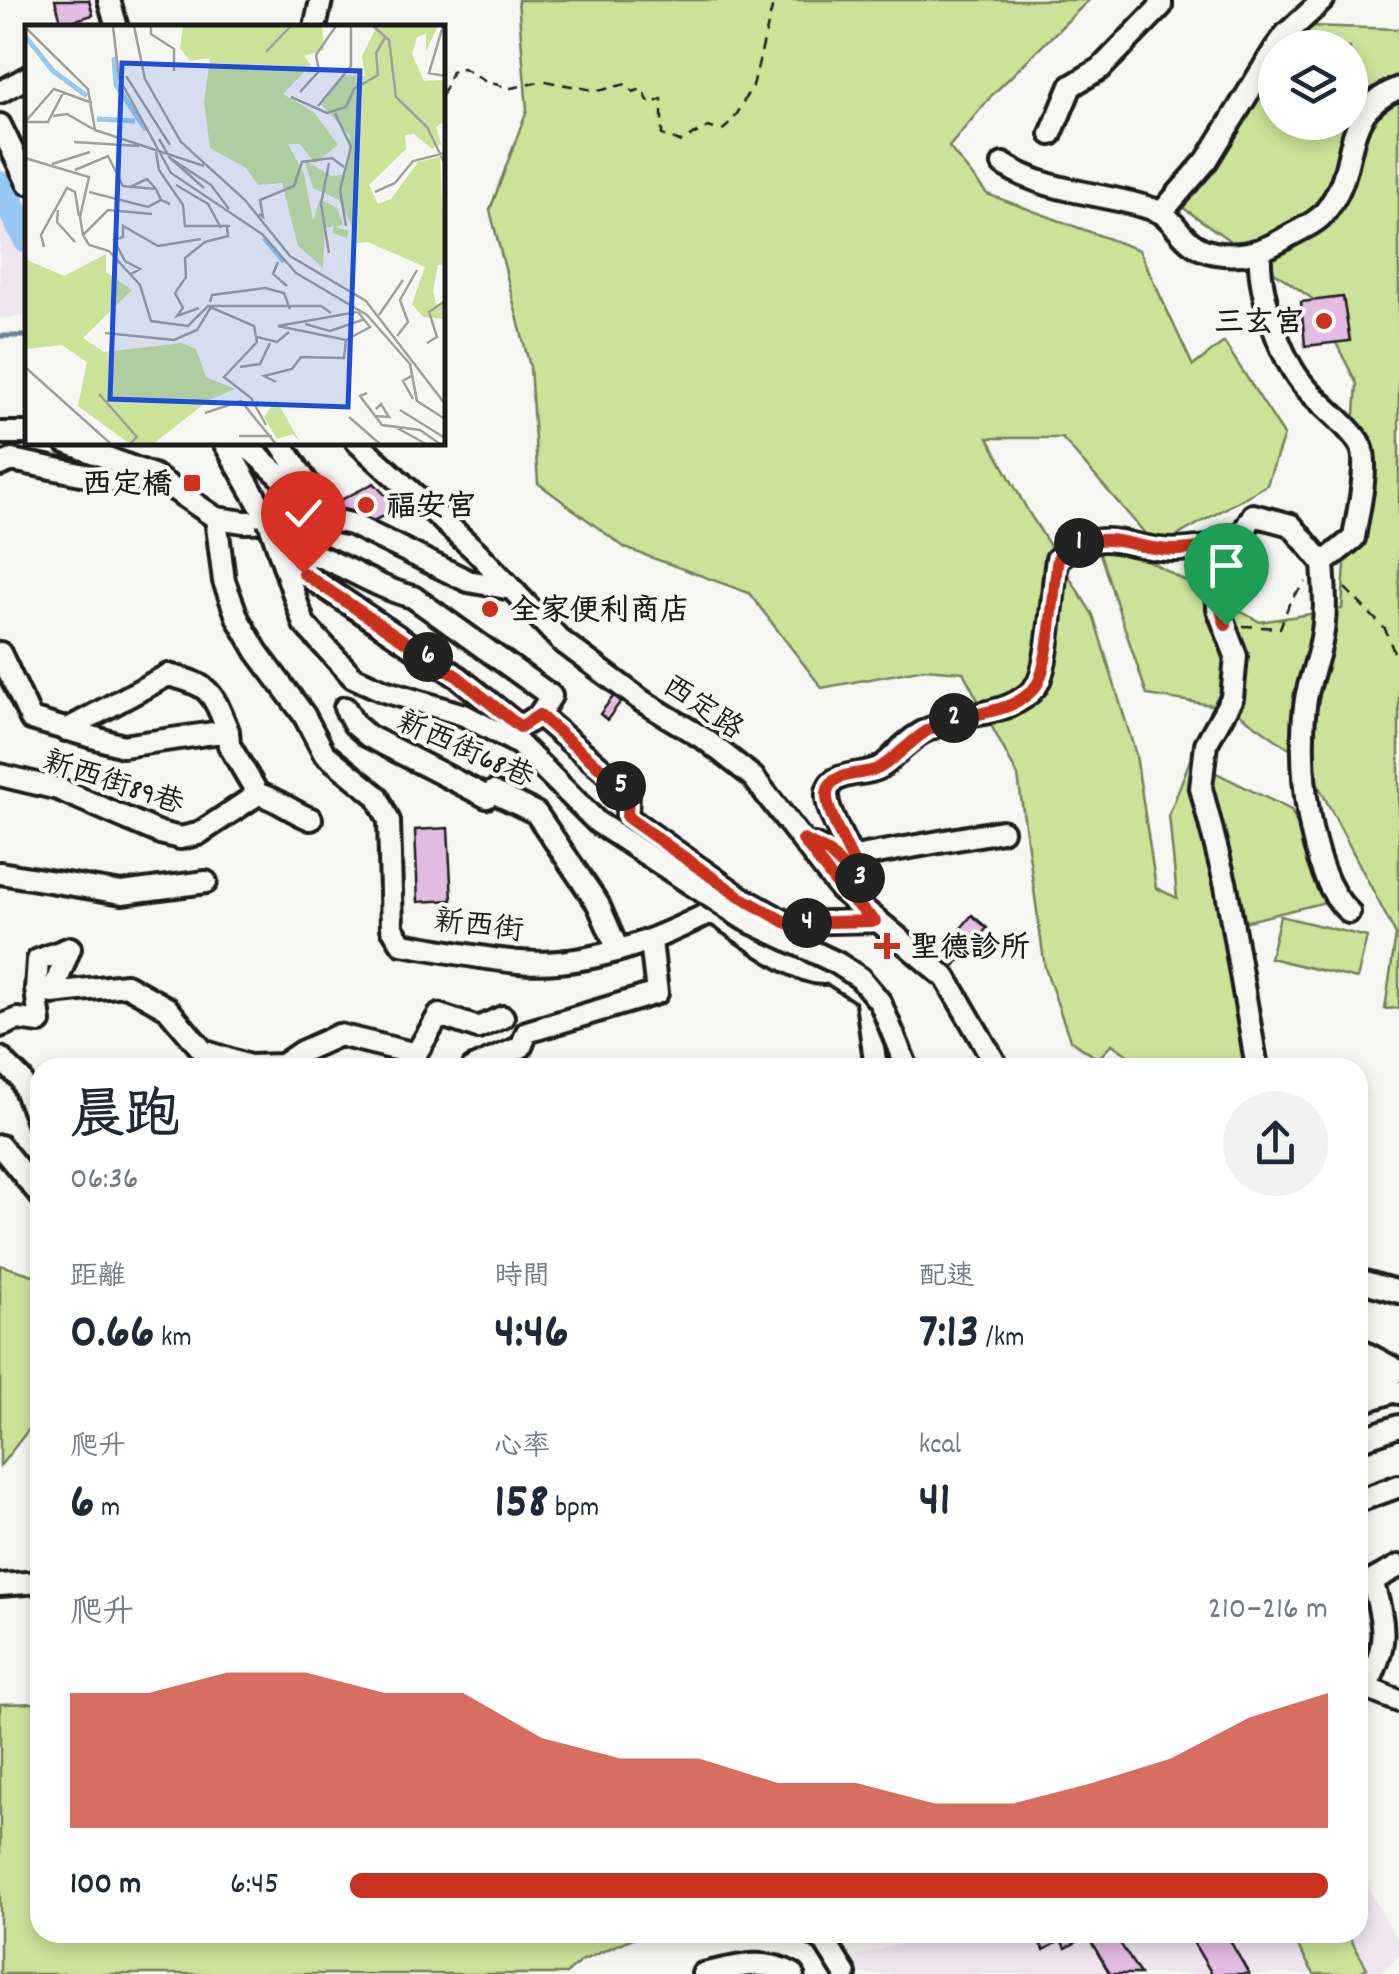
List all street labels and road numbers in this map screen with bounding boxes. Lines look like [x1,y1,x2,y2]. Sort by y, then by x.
street label: 西定路 [652,667,751,753]
street label: 新西街68巷 [388,703,540,802]
street label: 新西街89巷 [37,742,189,828]
street label: 新西街 [431,902,526,955]

